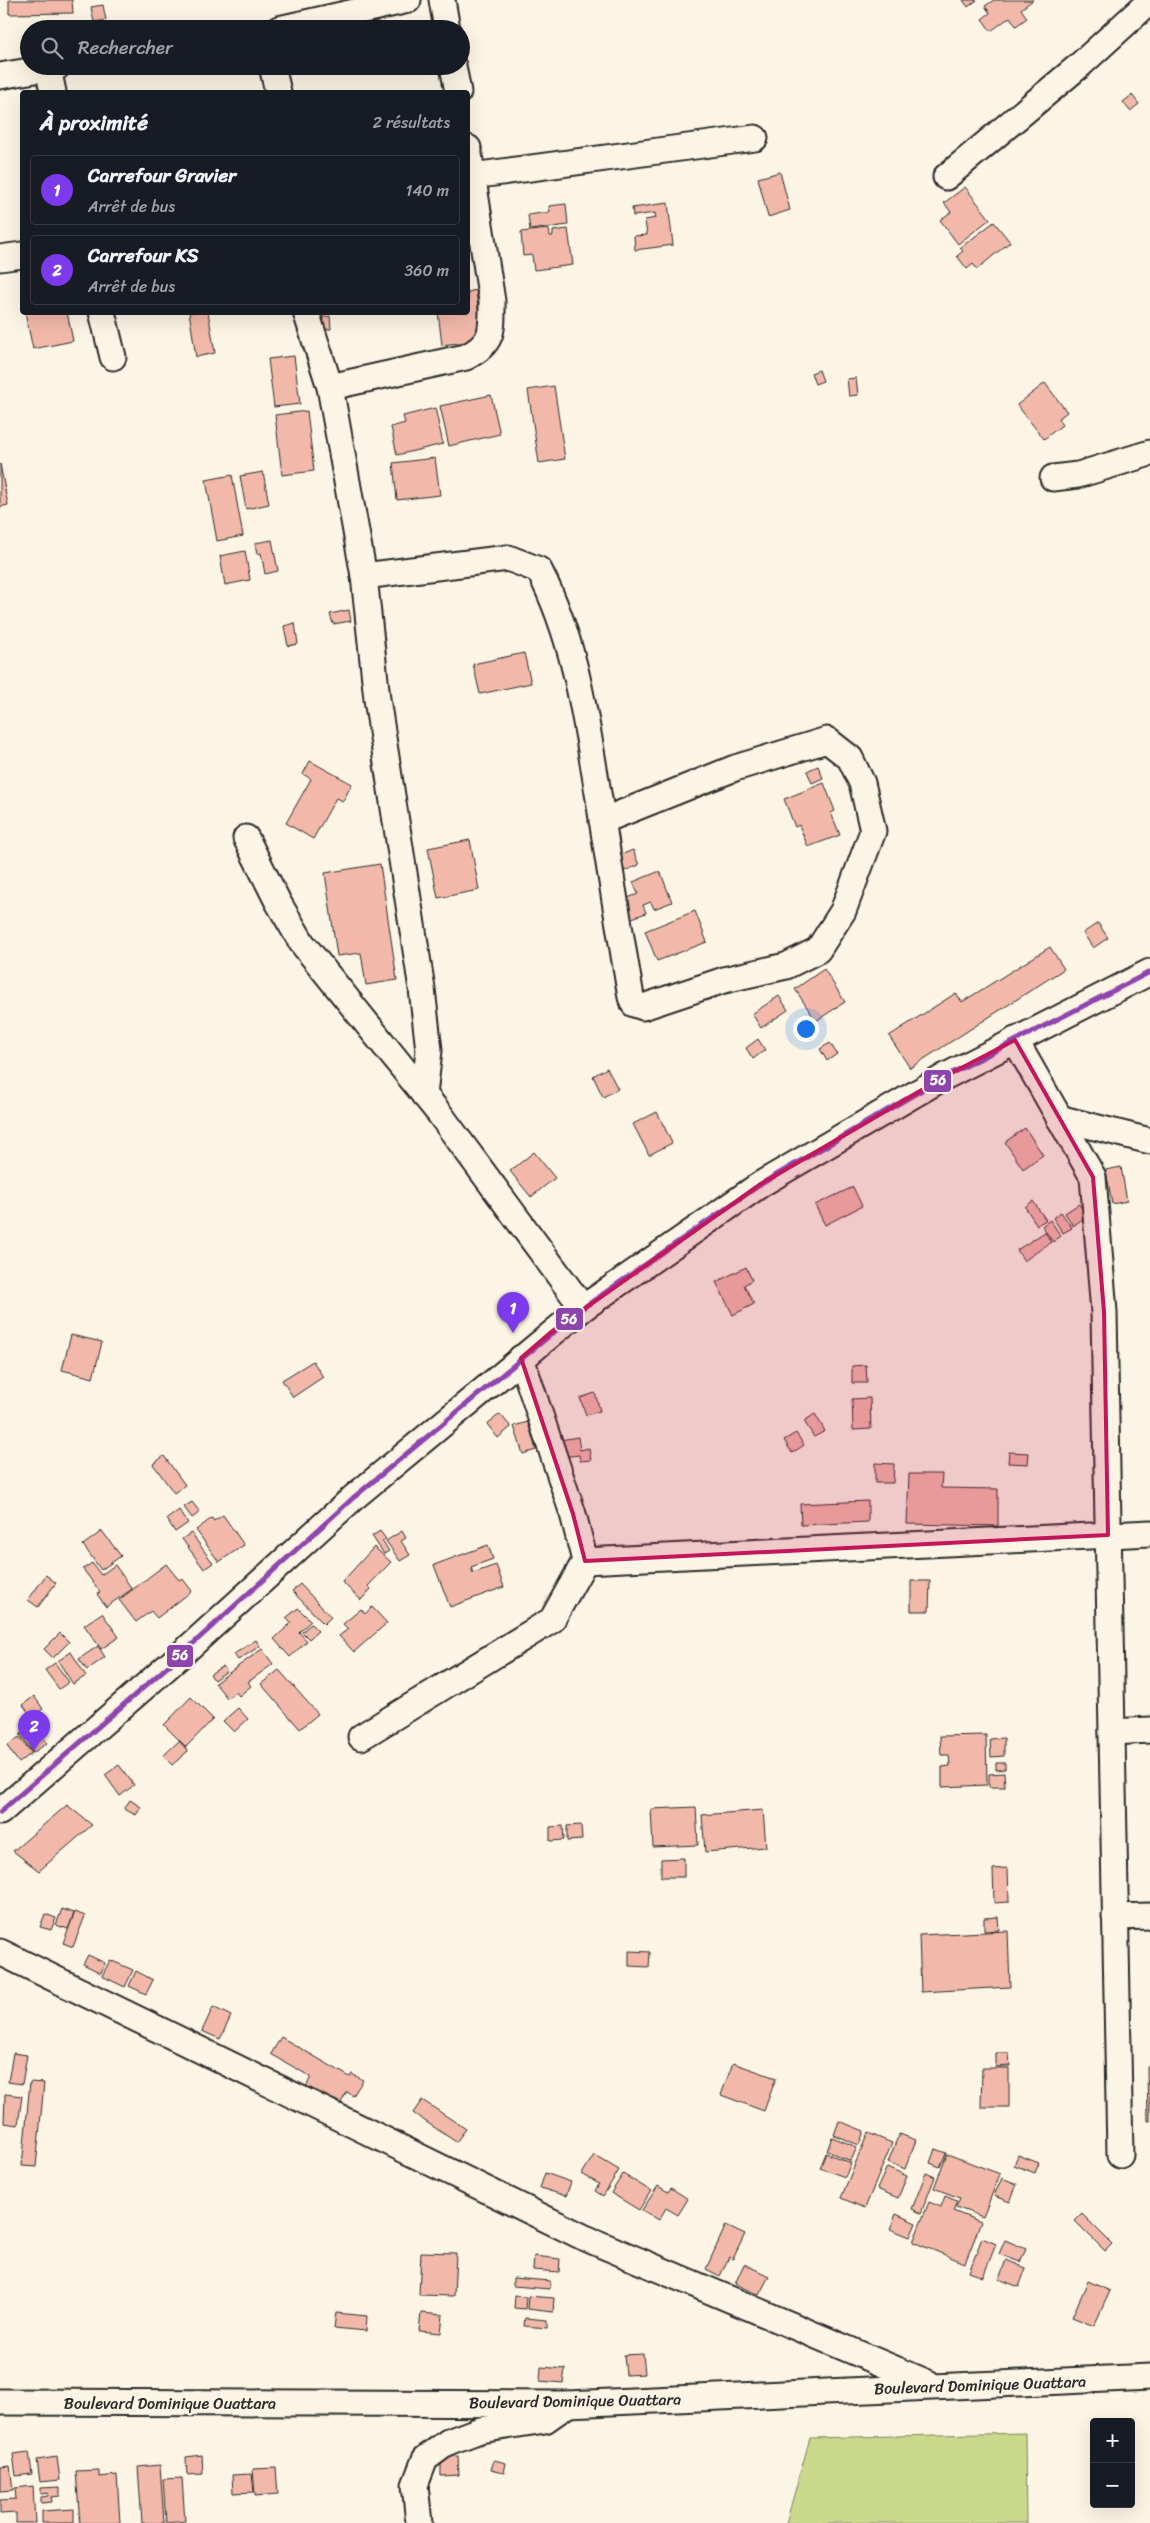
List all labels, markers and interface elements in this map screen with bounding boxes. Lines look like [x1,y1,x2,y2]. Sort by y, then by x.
search box [20,20,470,75]
text: Rechercher [78,31,173,64]
icon: search [38,34,66,62]
text: À proximité [40,104,148,142]
text: 2 résultats [373,108,450,137]
text: Carrefour Gravier [88,159,236,192]
text: 1 [54,176,60,205]
text: 140 m [406,176,449,205]
text: Arrêt de bus [88,192,175,221]
text: Carrefour KS [88,239,199,272]
text: 2 [52,256,62,285]
text: 360 m [405,256,449,285]
text: Arrêt de bus [88,272,175,301]
your location [793,1016,819,1042]
text: 56 [930,1068,946,1093]
line badge: 56 [923,1069,952,1093]
pin: 1 [497,1292,529,1333]
line badge: 56 [555,1307,584,1331]
text: 56 [561,1307,577,1332]
text: 56 [172,1643,188,1668]
line badge: 56 [166,1644,194,1668]
pin: 2 [18,1710,50,1751]
street label: Boulevard Dominique Ouattara [873,2367,1087,2403]
street label: Boulevard Dominique Ouattara [469,2385,681,2417]
street label: Boulevard Dominique Ouattara [64,2389,276,2418]
map controls [1090,2418,1135,2508]
button: + [1090,2418,1135,2463]
button: − [1090,2463,1135,2508]

